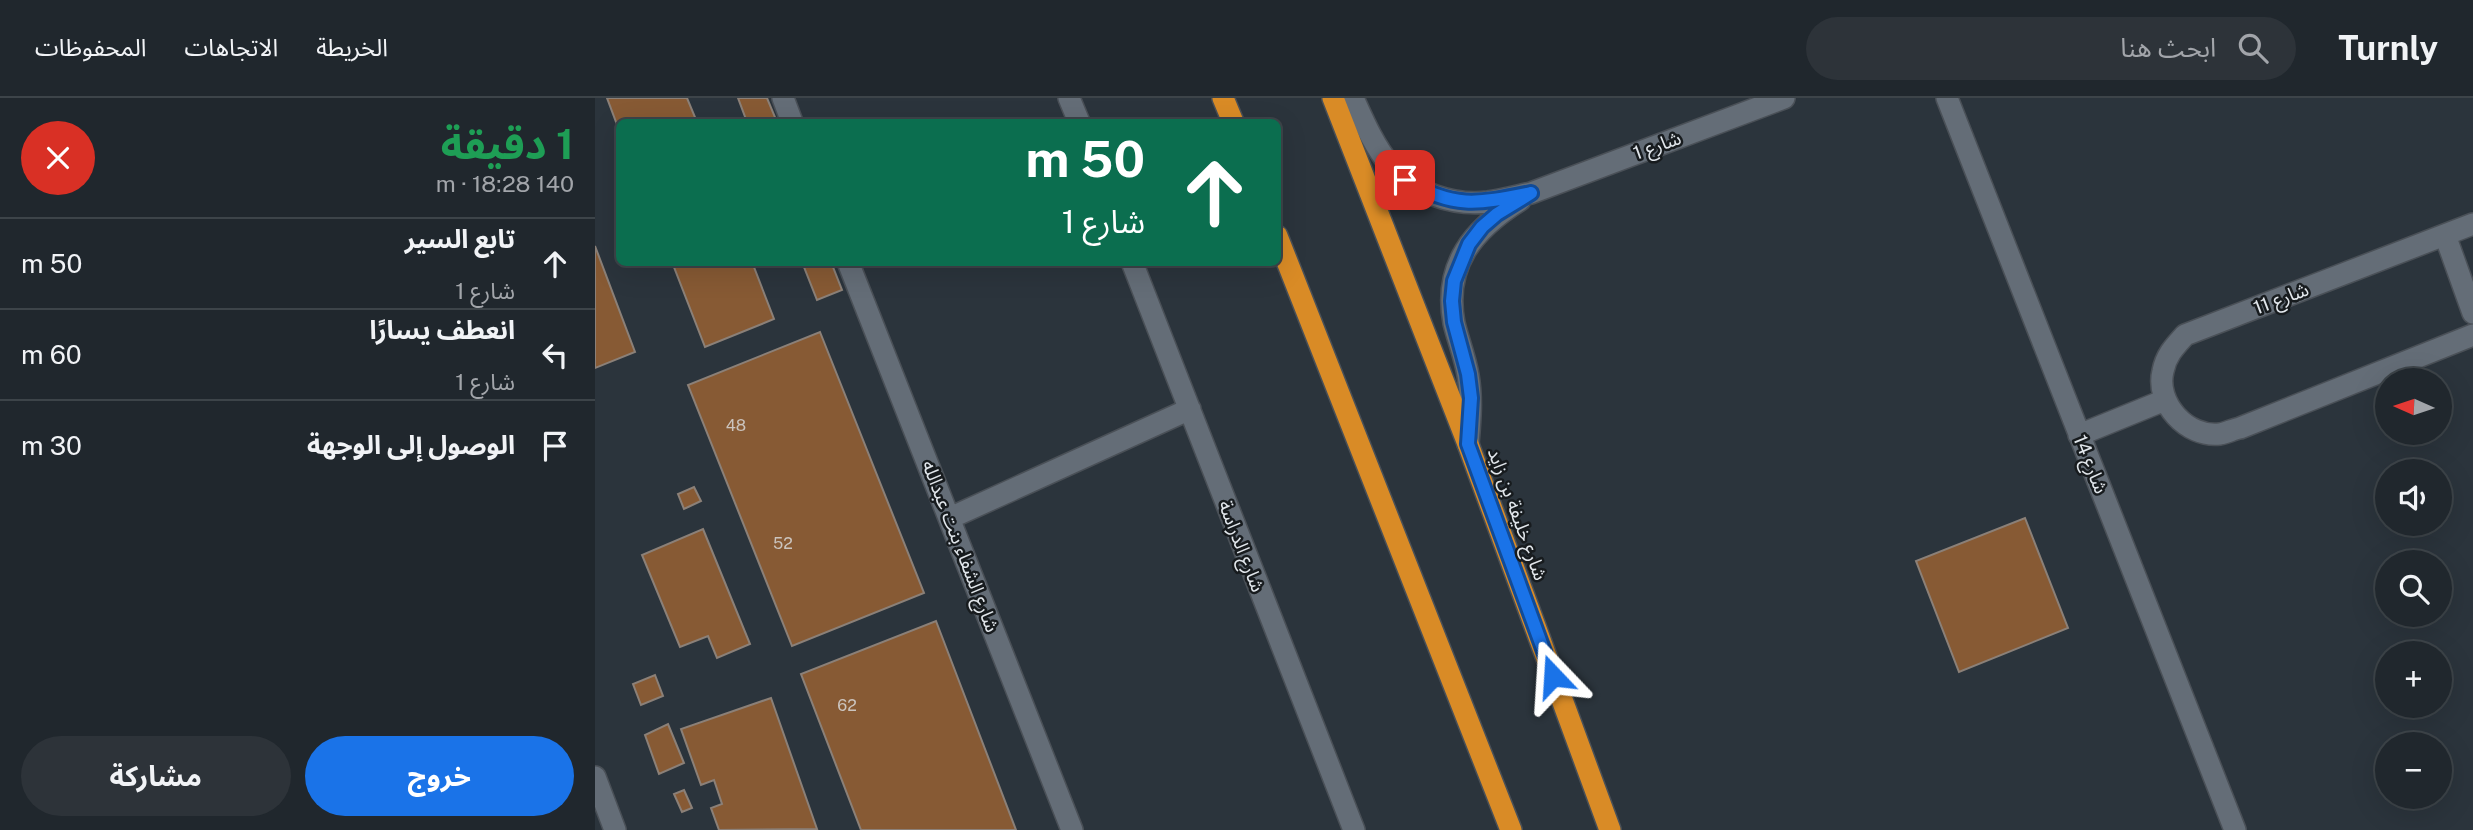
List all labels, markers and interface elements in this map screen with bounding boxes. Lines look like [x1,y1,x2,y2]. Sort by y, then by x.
search box [1806,17,2296,80]
icon: search [2234,29,2272,67]
text: Turnly [2338,29,2438,67]
text: ابحث هنا [2120,32,2216,63]
text: المحفوظات [35,33,146,61]
text: الاتجاهات [184,33,278,61]
text: الخريطة [316,33,388,61]
text: 1 دقيقة [441,119,574,168]
button: close [21,121,95,195]
street label: شارع 1 [1630,126,1685,167]
text: 50 m [1025,130,1145,188]
icon: ahead [1169,147,1260,238]
pin [1375,150,1435,210]
icon: arrive [1386,161,1424,199]
text: 140 m · 18:28 [436,170,574,197]
text: شارع 1 [1062,203,1145,240]
text: تابع السير [405,223,515,254]
icon: ahead [536,245,574,283]
text: 50 m [21,248,82,279]
text: شارع 1 [455,277,515,304]
street label: شارع 11 [2250,277,2313,321]
text: انعطف يسارًا [369,314,515,345]
icon: left [536,336,574,374]
text: 60 m [21,339,82,370]
text: شارع 1 [455,368,515,395]
north arrow [2375,368,2452,444]
map controls [2375,368,2452,809]
house number: 48 [726,416,746,435]
icon: arrive [536,427,574,465]
text: الوصول إلى الوجهة [307,429,515,460]
text: 30 m [21,430,82,461]
street label: شارع 14 [2067,431,2113,498]
street label: شارع خليفة بن زايد [1481,445,1552,584]
street label: شارع الشفاء بنت عبدالله [915,457,1004,636]
button: sound [2375,459,2452,536]
street label: شارع الدراسة [1212,497,1270,596]
house number: 52 [773,534,793,553]
button: search [2375,550,2452,627]
position arrow [1516,639,1590,713]
button: + [2375,641,2452,718]
house number: 62 [837,696,857,715]
button: − [2375,732,2452,809]
button: مشاركة [21,736,291,816]
button: خروج [305,736,574,816]

